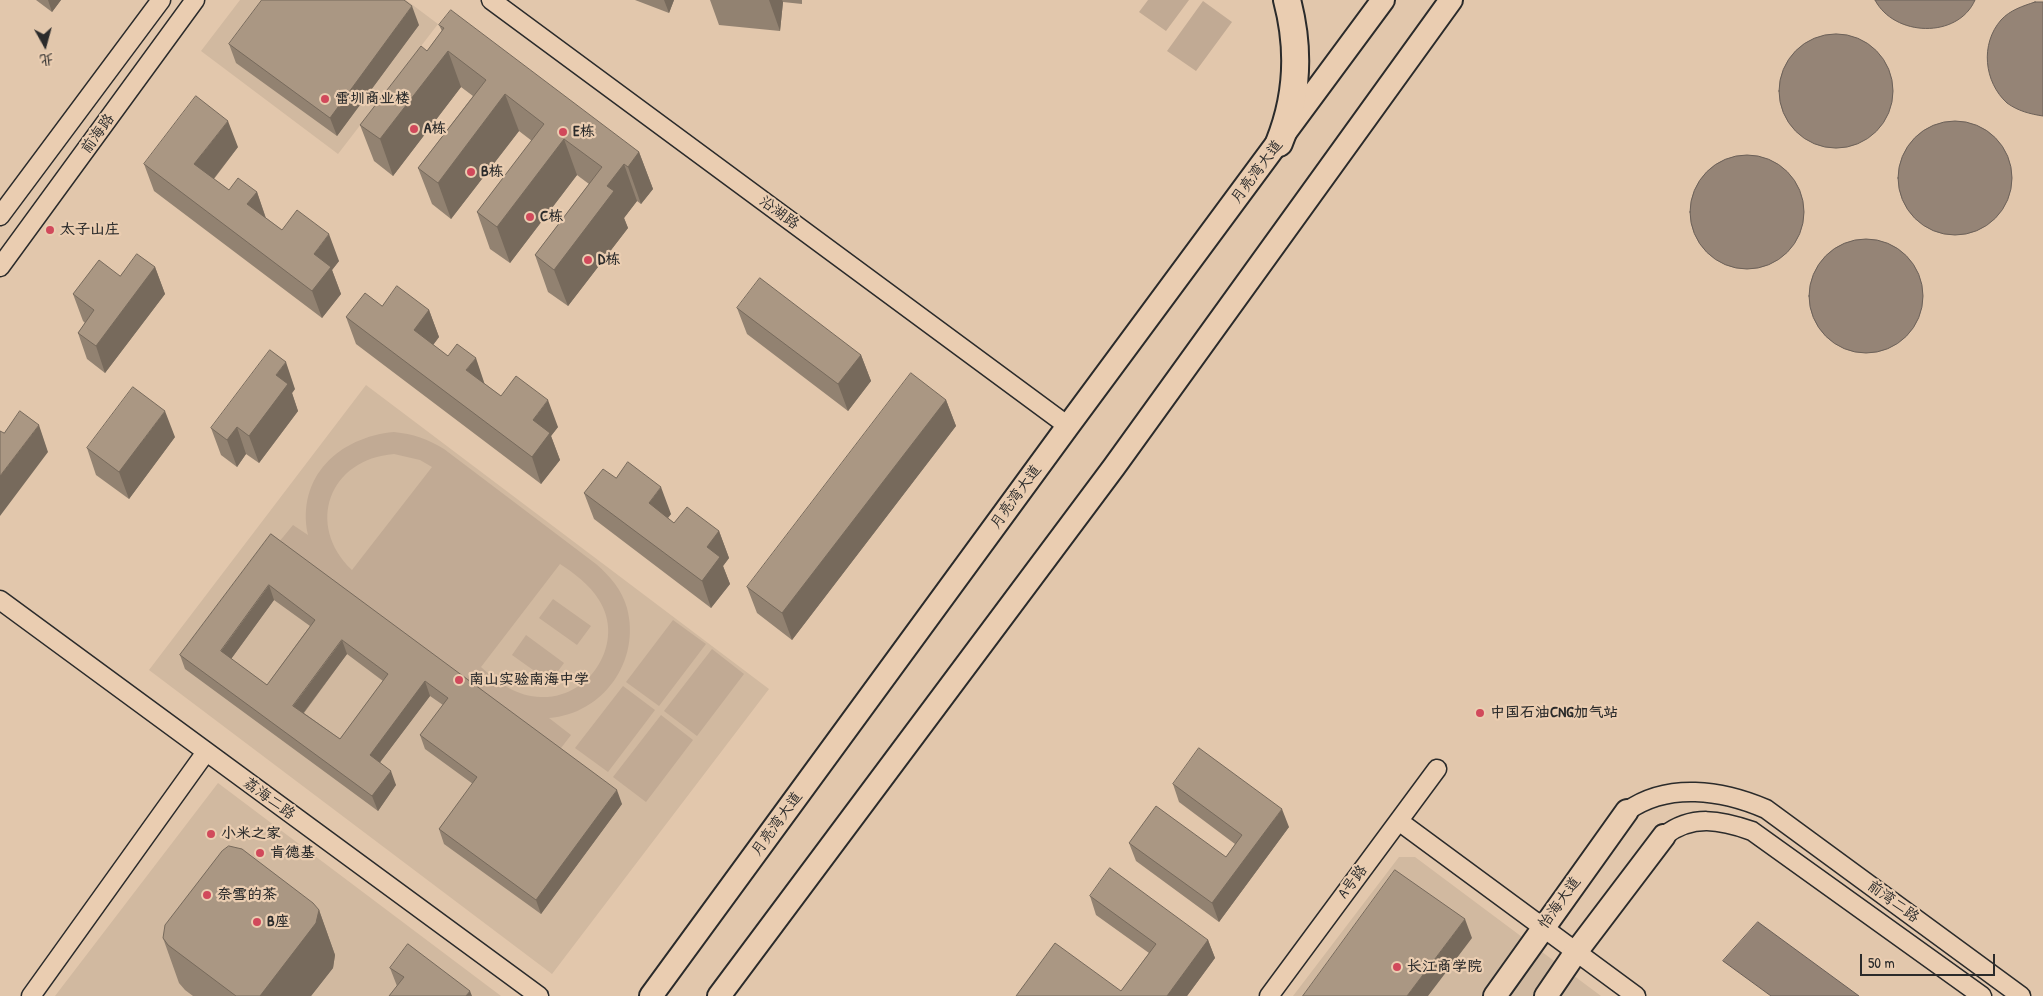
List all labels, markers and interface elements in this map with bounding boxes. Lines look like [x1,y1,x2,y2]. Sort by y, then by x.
north arrow [20,20,70,70]
text: 北 [39,50,55,71]
place label: 雷圳商业楼 [335,90,410,108]
marker: 雷圳商业楼 [319,93,331,105]
street label: 前海路 [77,111,119,157]
place label: A栋 [424,120,446,138]
marker: A栋 [408,123,420,135]
place label: E栋 [573,123,595,141]
marker: E栋 [557,126,569,138]
street label: 月亮湾大道 [1227,137,1287,207]
place label: B栋 [481,163,504,181]
marker: B栋 [465,166,477,178]
street label: 沿湖路 [756,192,802,234]
place label: C栋 [540,208,563,226]
marker: C栋 [524,211,536,223]
place label: 太子山庄 [60,221,120,239]
marker: 太子山庄 [44,224,56,236]
place label: D栋 [598,251,620,269]
marker: D栋 [582,254,594,266]
street label: 月亮湾大道 [987,461,1045,533]
place label: 南山实验南海中学 [469,671,589,689]
marker: 南山实验南海中学 [453,674,465,686]
place label: 中国石油CNG加气站 [1490,704,1618,722]
marker: 中国石油CNG加气站 [1474,707,1486,719]
street label: 荔海二路 [239,774,299,824]
street label: 月亮湾大道 [748,788,806,860]
place label: 小米之家 [221,825,281,843]
marker: 小米之家 [205,828,217,840]
place label: 肯德基 [270,844,315,862]
marker: 肯德基 [254,847,266,859]
street label: A号路 [1335,862,1371,902]
street label: 怡海大道 [1535,873,1585,933]
street label: 前湾二路 [1863,877,1923,927]
place label: 奈雪的茶 [217,886,277,904]
marker: 奈雪的茶 [201,889,213,901]
place label: B座 [267,913,290,931]
marker: B座 [251,916,263,928]
scale bar [1863,944,1998,976]
text: 50 m [1868,952,1895,973]
place label: 长江商学院 [1407,958,1482,976]
marker: 长江商学院 [1391,961,1403,973]

